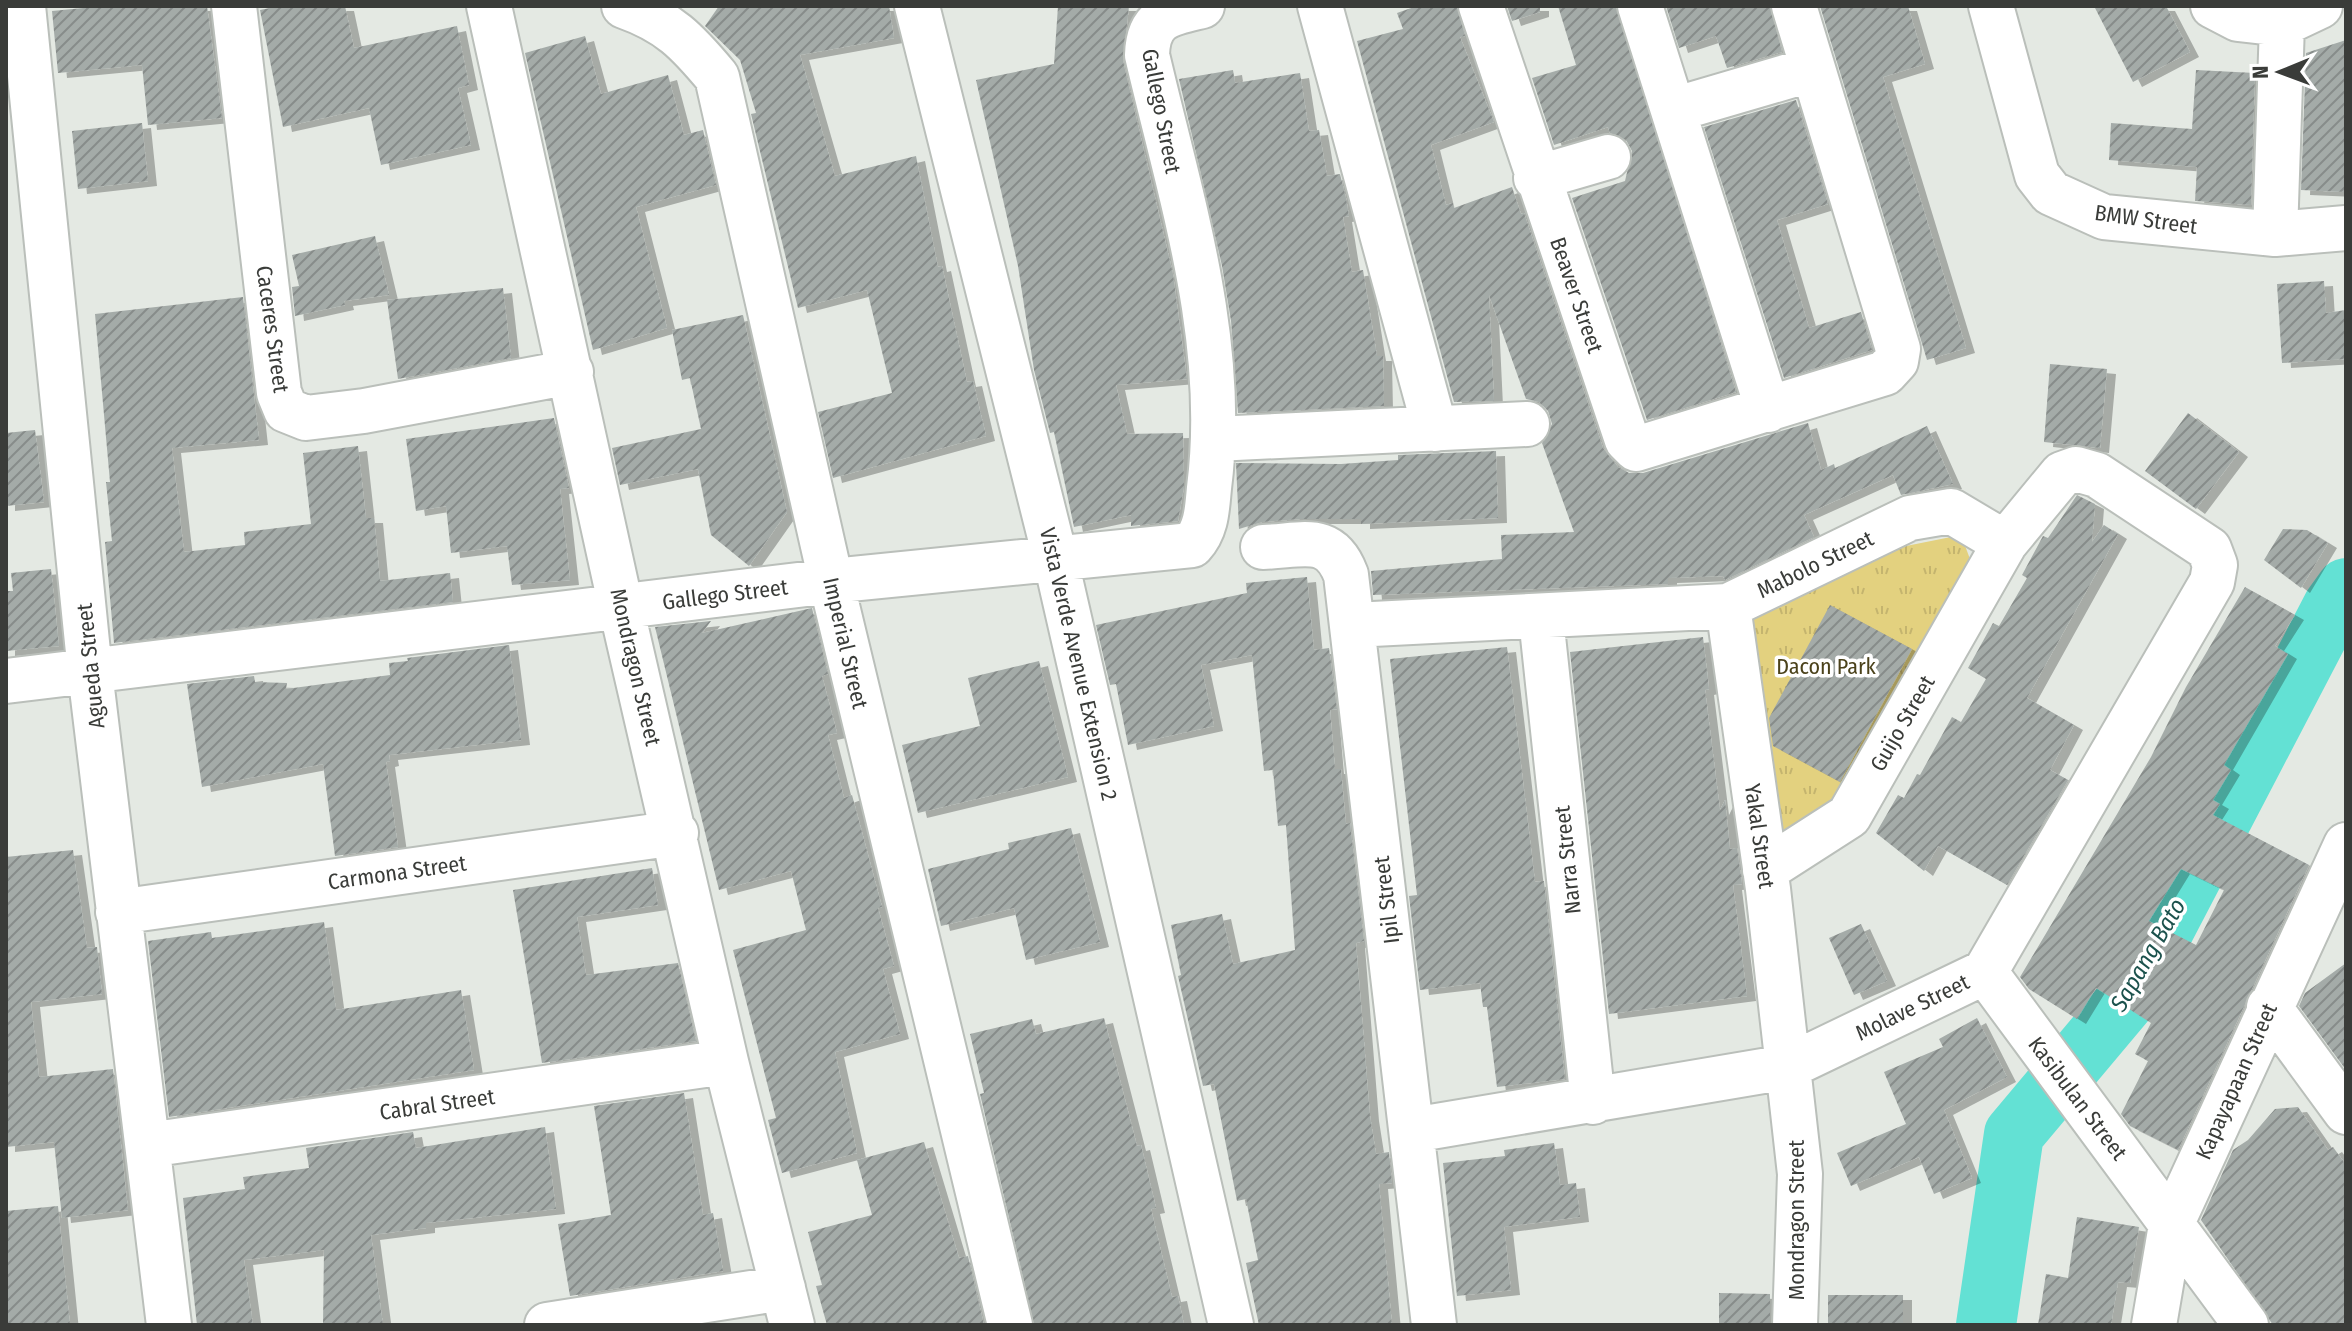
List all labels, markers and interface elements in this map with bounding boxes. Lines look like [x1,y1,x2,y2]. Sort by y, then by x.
north arrow [2240,32,2320,112]
street label: Gallego Street [1136,46,1187,176]
text: N [2247,66,2274,79]
street label: BMW Street [2093,199,2200,240]
street label: Beaver Street [1544,234,1609,357]
street label: Caceres Street [250,264,295,395]
street label: Mabolo Street [1753,524,1879,604]
street label: Vista Verde Avenue Extension 2 [1034,525,1123,803]
street label: Gallego Street [661,573,790,616]
street label: Imperial Street [817,575,874,712]
street label: Mondragon Street [604,586,667,749]
street label: Agueda Street [70,601,111,730]
park label: Dacon Park [1776,653,1877,680]
street label: Guijo Street [1864,670,1941,776]
street label: Yakal Street [1739,782,1780,891]
street label: Narra Street [1548,804,1587,915]
street label: Carmona Street [326,849,469,896]
street label: Ipil Street [1368,854,1405,945]
water label: Sapang Bato [2104,894,2191,1017]
street label: Molave Street [1851,968,1974,1047]
street label: Kapayapaan Street [2190,998,2283,1164]
street label: Kasibulan Street [2022,1031,2133,1166]
street label: Cabral Street [378,1083,497,1126]
street label: Mondragon Street [1783,1139,1810,1300]

